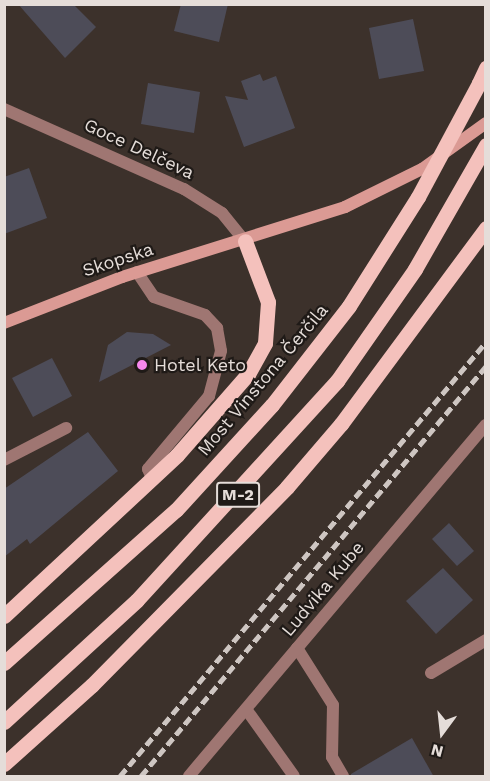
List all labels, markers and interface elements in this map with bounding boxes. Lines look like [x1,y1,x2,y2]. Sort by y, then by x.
street label: Goce Delčeva [81,114,197,184]
street label: Skopska [80,238,156,282]
street label: Most Vinstona Čerčila [193,299,333,461]
place label: Hotel Keto [154,354,247,376]
marker: Hotel Keto [135,358,149,372]
road number: M-2 [216,482,260,508]
street label: Ludvika Kube [277,537,369,641]
north arrow [412,703,472,763]
text: N [429,740,445,762]

